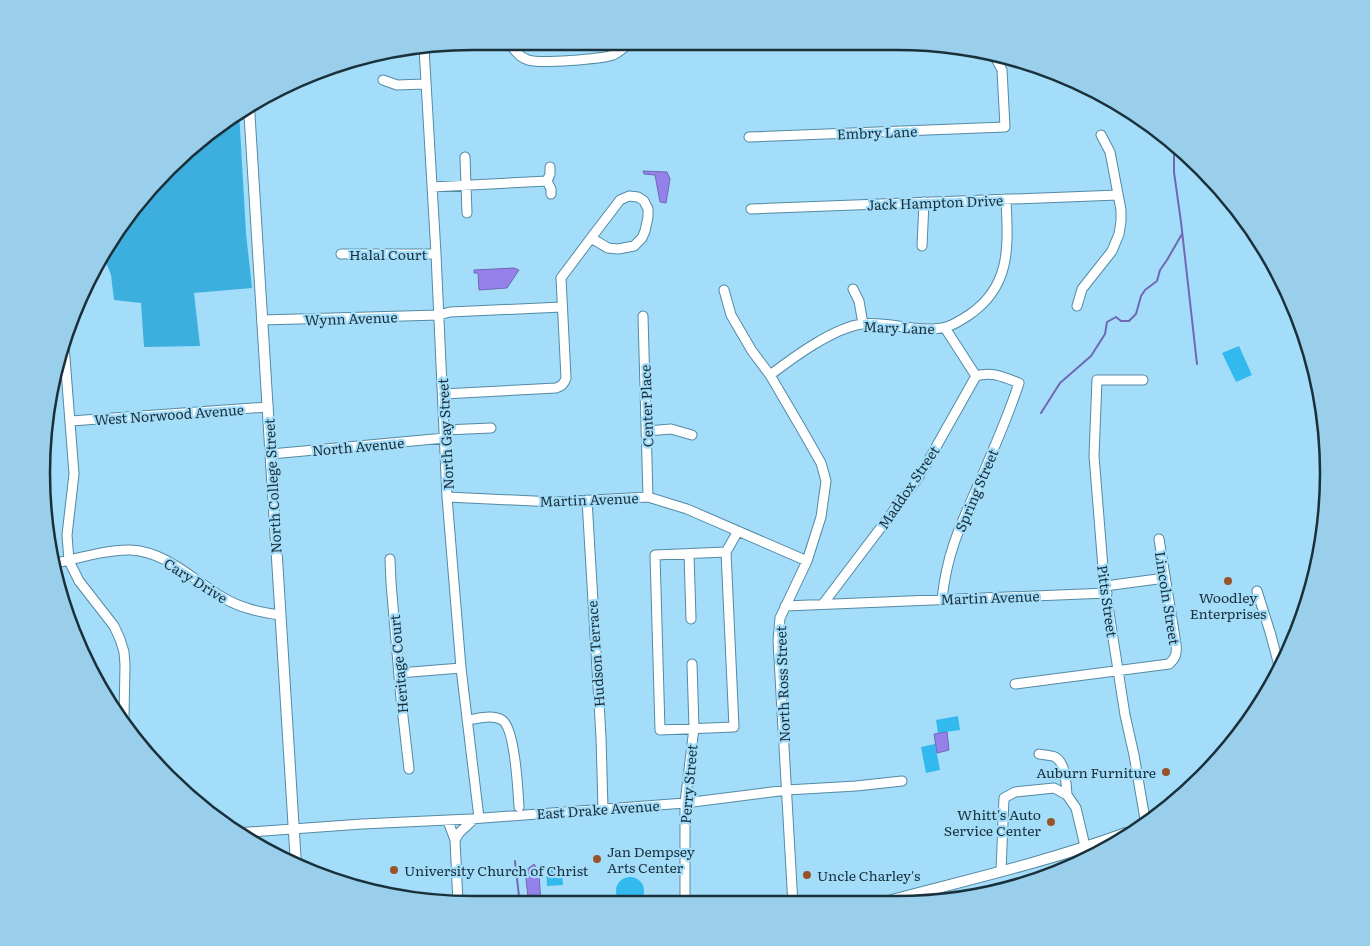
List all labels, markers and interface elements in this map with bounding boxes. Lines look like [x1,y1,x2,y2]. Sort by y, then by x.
street label: Embry Lane [836,121,918,143]
street label: Jack Hampton Drive [866,190,1004,214]
street label: Halal Court [349,244,427,264]
street label: Wynn Avenue [304,306,398,330]
street label: Mary Lane [863,316,935,338]
street label: Center Place [635,364,657,448]
street label: North Gay Street [432,377,458,490]
street label: West Norwood Avenue [93,399,245,429]
street label: North College Street [258,418,286,554]
street label: North Avenue [311,432,405,460]
street label: Maddox Street [873,441,944,533]
street label: Spring Street [950,445,1003,534]
street label: Martin Avenue [539,487,639,511]
street label: Lincoln Street [1151,550,1185,647]
street label: Cary Drive [160,553,232,607]
street label: Pitts Street [1093,564,1123,639]
marker: Woodley Enterprises [1222,575,1234,587]
street label: Martin Avenue [940,585,1040,609]
place label: Woodley Enterprises [1190,587,1266,623]
street label: Hudson Terrace [581,600,609,708]
street label: Heritage Court [384,613,412,714]
street label: North Ross Street [770,625,794,743]
street label: Perry Street [675,743,701,825]
place label: Auburn Furniture [1036,762,1156,782]
marker: Auburn Furniture [1160,766,1172,778]
street label: East Drake Avenue [536,795,660,823]
place label: Whitt's Auto Service Center [944,804,1041,840]
marker: Whitt's Auto Service Center [1045,816,1057,828]
place label: Jan Dempsey Arts Center [607,841,696,877]
marker: Jan Dempsey Arts Center [591,853,603,865]
place label: University Church of Christ [404,860,589,880]
marker: University Church of Christ [388,864,400,876]
place label: Uncle Charley's [817,865,920,885]
marker: Uncle Charley's [801,869,813,881]

